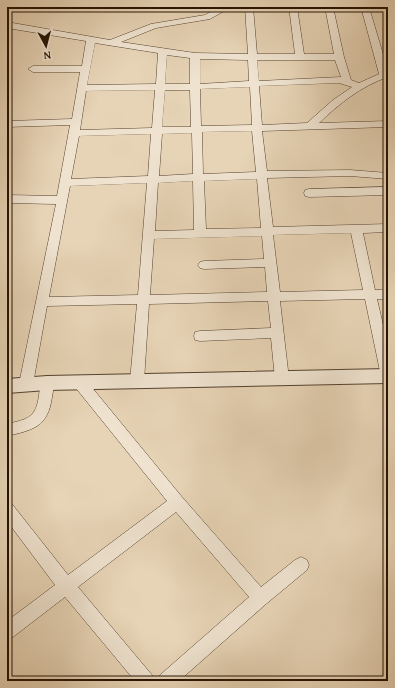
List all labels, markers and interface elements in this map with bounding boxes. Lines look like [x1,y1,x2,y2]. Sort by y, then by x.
north arrow [26,26,66,66]
text: N [42,48,52,64]

